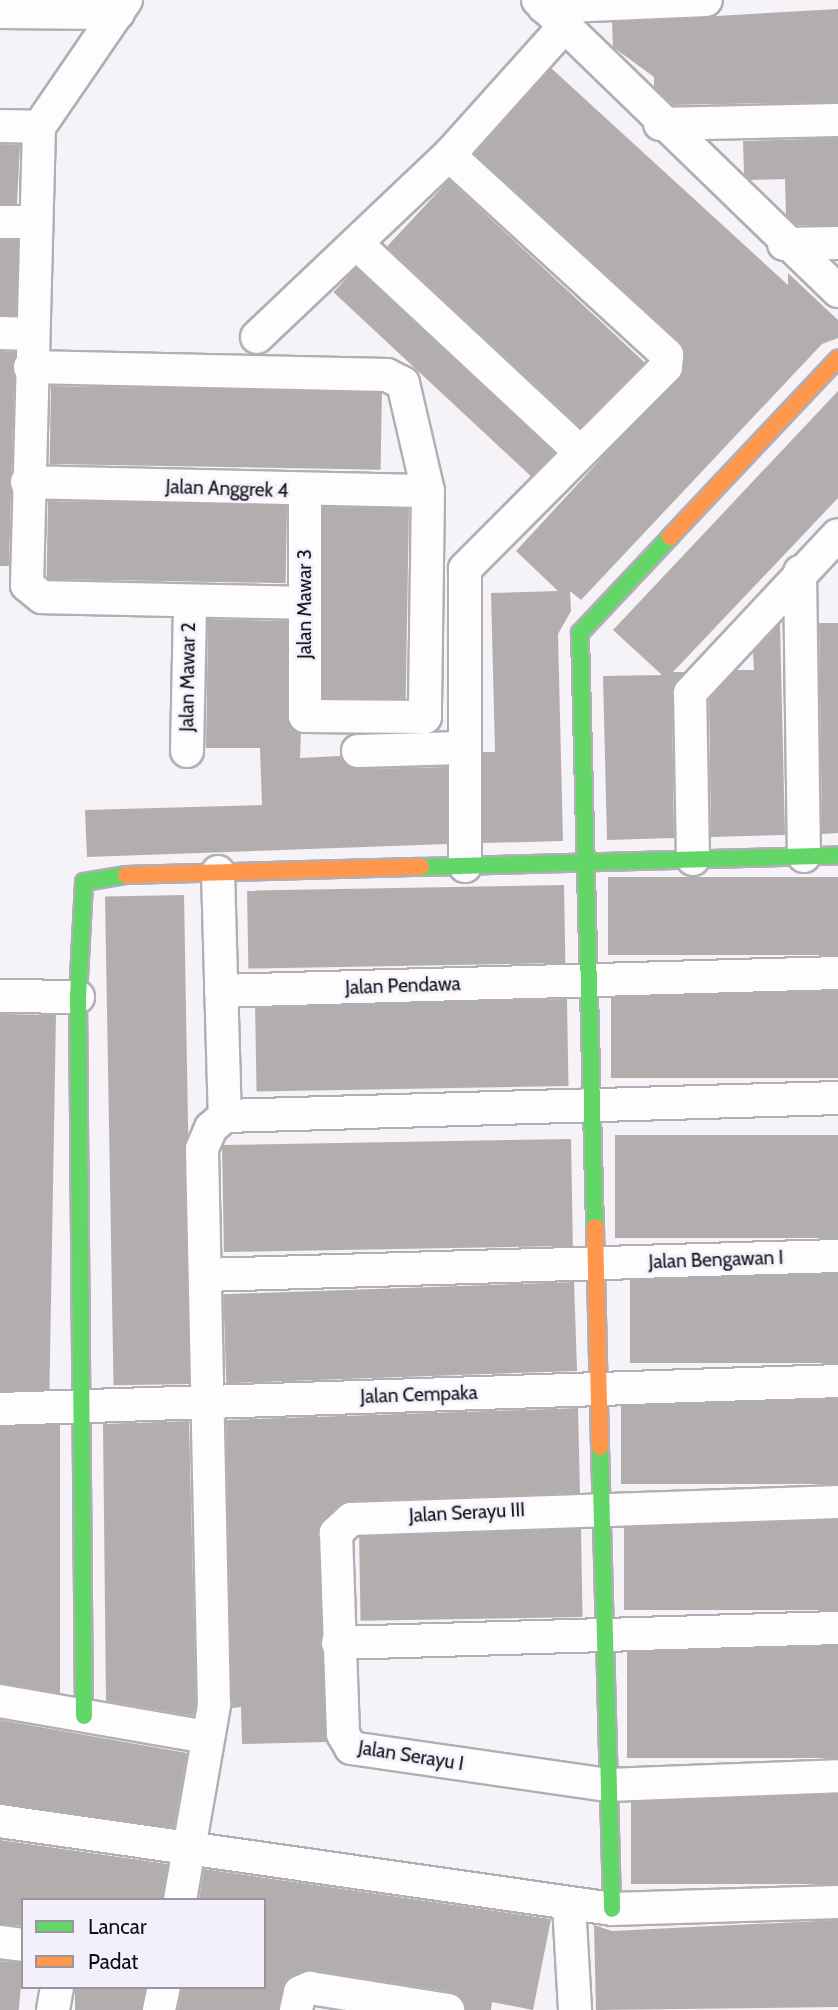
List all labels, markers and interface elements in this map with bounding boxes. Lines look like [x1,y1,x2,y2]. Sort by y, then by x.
street label: Jalan Anggrek 4 [165,475,289,503]
street label: Jalan Mawar 3 [294,549,316,659]
street label: Jalan Mawar 2 [176,622,200,732]
street label: Jalan Pendawa [345,973,461,999]
street label: Jalan Bengawan I [648,1246,784,1274]
street label: Jalan Cempaka [360,1382,478,1408]
street label: Jalan Serayu III [408,1499,526,1527]
street label: Jalan Serayu I [357,1736,465,1776]
legend [21,1898,266,1989]
text: Lancar [88,1914,147,1939]
text: Padat [88,1949,138,1974]

